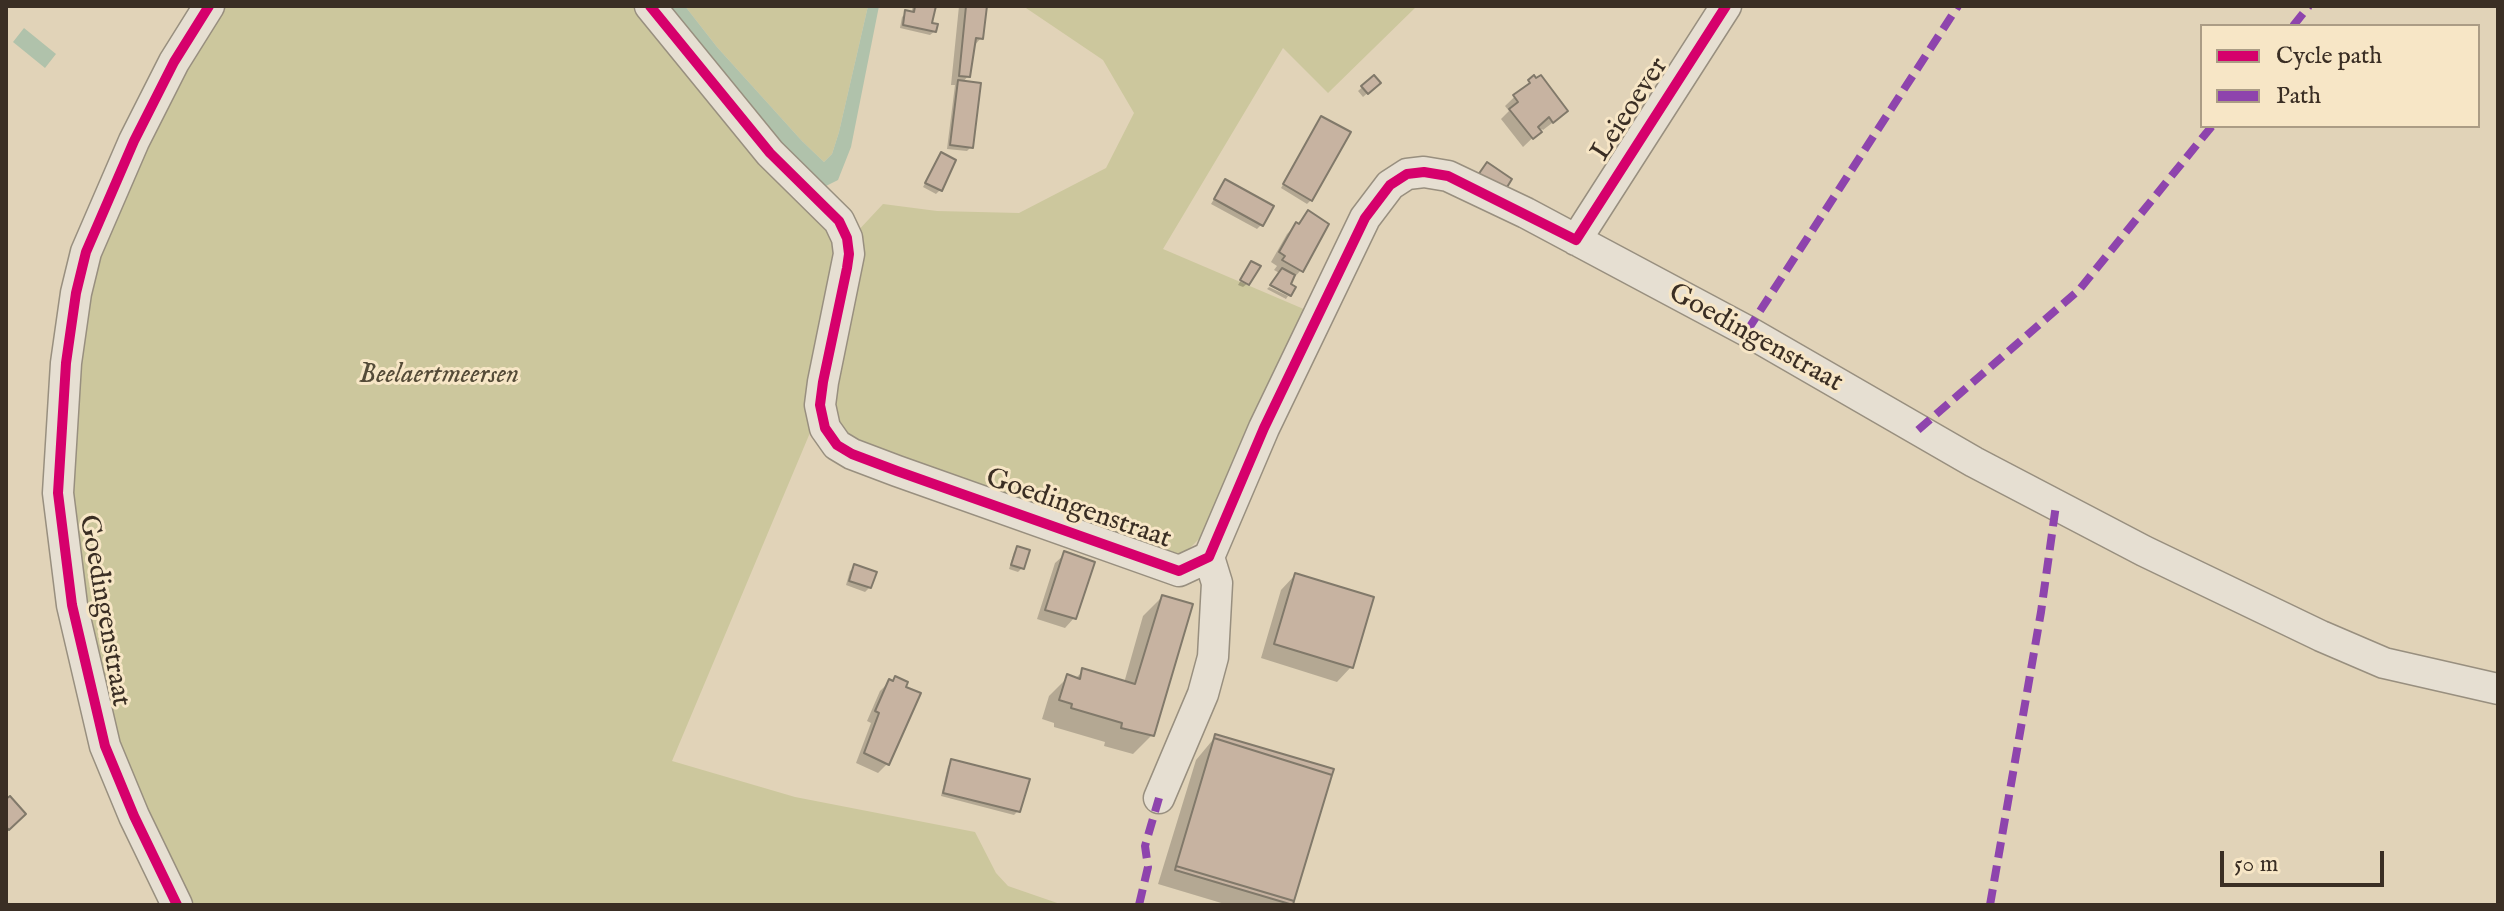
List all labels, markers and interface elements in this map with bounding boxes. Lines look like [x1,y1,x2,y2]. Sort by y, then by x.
legend [2200,24,2480,128]
text: Cycle path [2276,41,2382,72]
street label: Leieoever [1585,52,1677,168]
text: Path [2276,81,2321,112]
street label: Goedingenstraat [1662,277,1848,401]
park label: Beelaertmeersen [359,359,519,393]
street label: Goedingenstraat [981,463,1175,557]
street label: Goedingenstraat [70,513,136,709]
scale bar [2224,835,2388,885]
text: 50 m [2234,849,2278,880]

